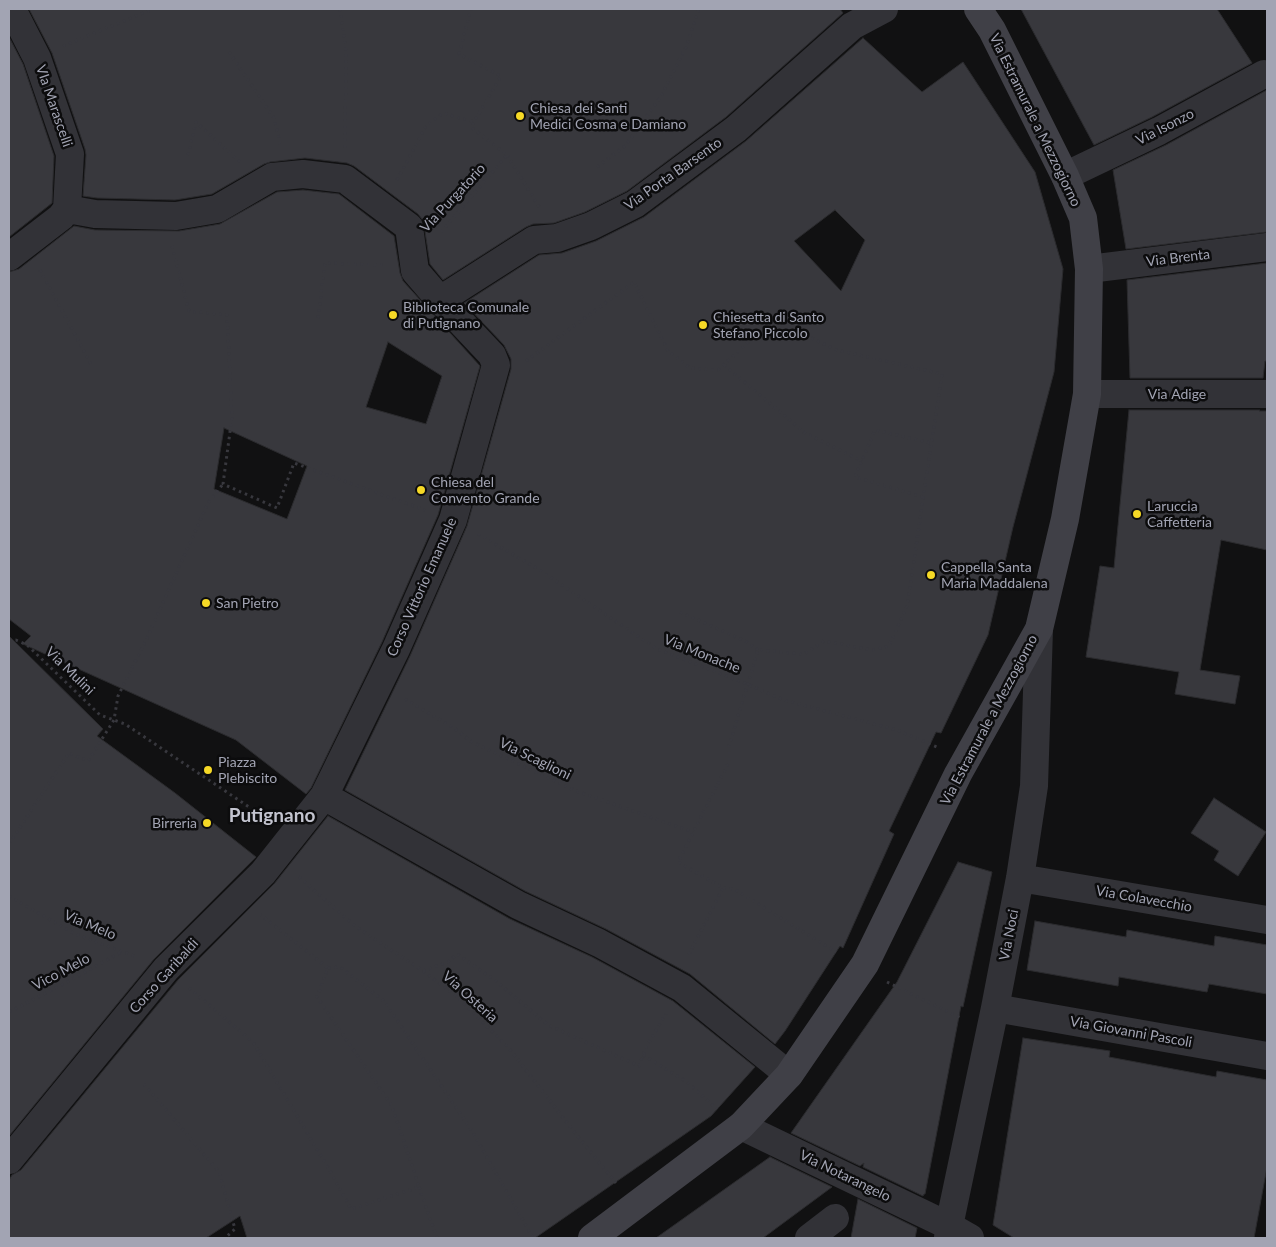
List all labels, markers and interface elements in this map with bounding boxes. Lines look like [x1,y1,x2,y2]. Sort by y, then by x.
street label: Via Estramurale a Mezzogiorno [986,31,1084,209]
street label: VIa Marascelli [32,63,76,149]
place label: Chiesa dei Santi Medici Cosma e Damiano [530,100,686,132]
street label: Via Isonzo [1133,105,1197,149]
marker: Chiesa dei Santi Medici Cosma e Damiano [514,110,526,122]
street label: Via Porta Barsento [621,134,725,214]
street label: Via Purgatorio [417,160,489,236]
street label: Via Brenta [1145,246,1211,270]
place label: Biblioteca Comunale di Putignano [403,299,529,332]
marker: Biblioteca Comunale di Putignano [387,309,399,321]
place label: Chiesetta di Santo Stefano Piccolo [713,309,824,342]
marker: Chiesetta di Santo Stefano Piccolo [697,319,709,331]
street label: Via Adige [1148,386,1206,402]
place label: Chiesa del Convento Grande [431,474,540,507]
marker: Chiesa del Convento Grande [415,484,427,496]
place label: Laruccia Caffetteria [1147,498,1212,530]
marker: Laruccia Caffetteria [1131,508,1143,520]
street label: Corso Vittorio Emanuele [384,515,460,659]
place label: Cappella Santa Maria Maddalena [941,559,1048,592]
marker: Cappella Santa Maria Maddalena [925,569,937,581]
place label: San Pietro [216,595,279,611]
marker: San Pietro [200,597,212,609]
street label: Via Monache [661,631,743,677]
street label: Via Estramurale a Mezzogiorno [937,632,1041,808]
street label: Via Mulini [42,643,98,699]
street label: Via Scaglioni [496,734,574,784]
place label: Piazza Plebiscito [218,754,277,786]
marker: Piazza Plebiscito [202,764,214,776]
district label: Putignano [229,805,315,827]
place label: Birreria [152,815,197,831]
marker: Birreria [201,817,213,829]
street label: Via Colavecchio [1095,882,1193,916]
street label: Via Melo [61,907,119,943]
street label: Via Noci [996,908,1022,962]
street label: Corso Garibaldi [126,935,202,1017]
street label: Vico Melo [30,950,92,994]
street label: Via Osteria [439,968,501,1026]
street label: Via Giovanni Pascoli [1069,1013,1193,1051]
street label: Via Notarangelo [797,1147,893,1205]

